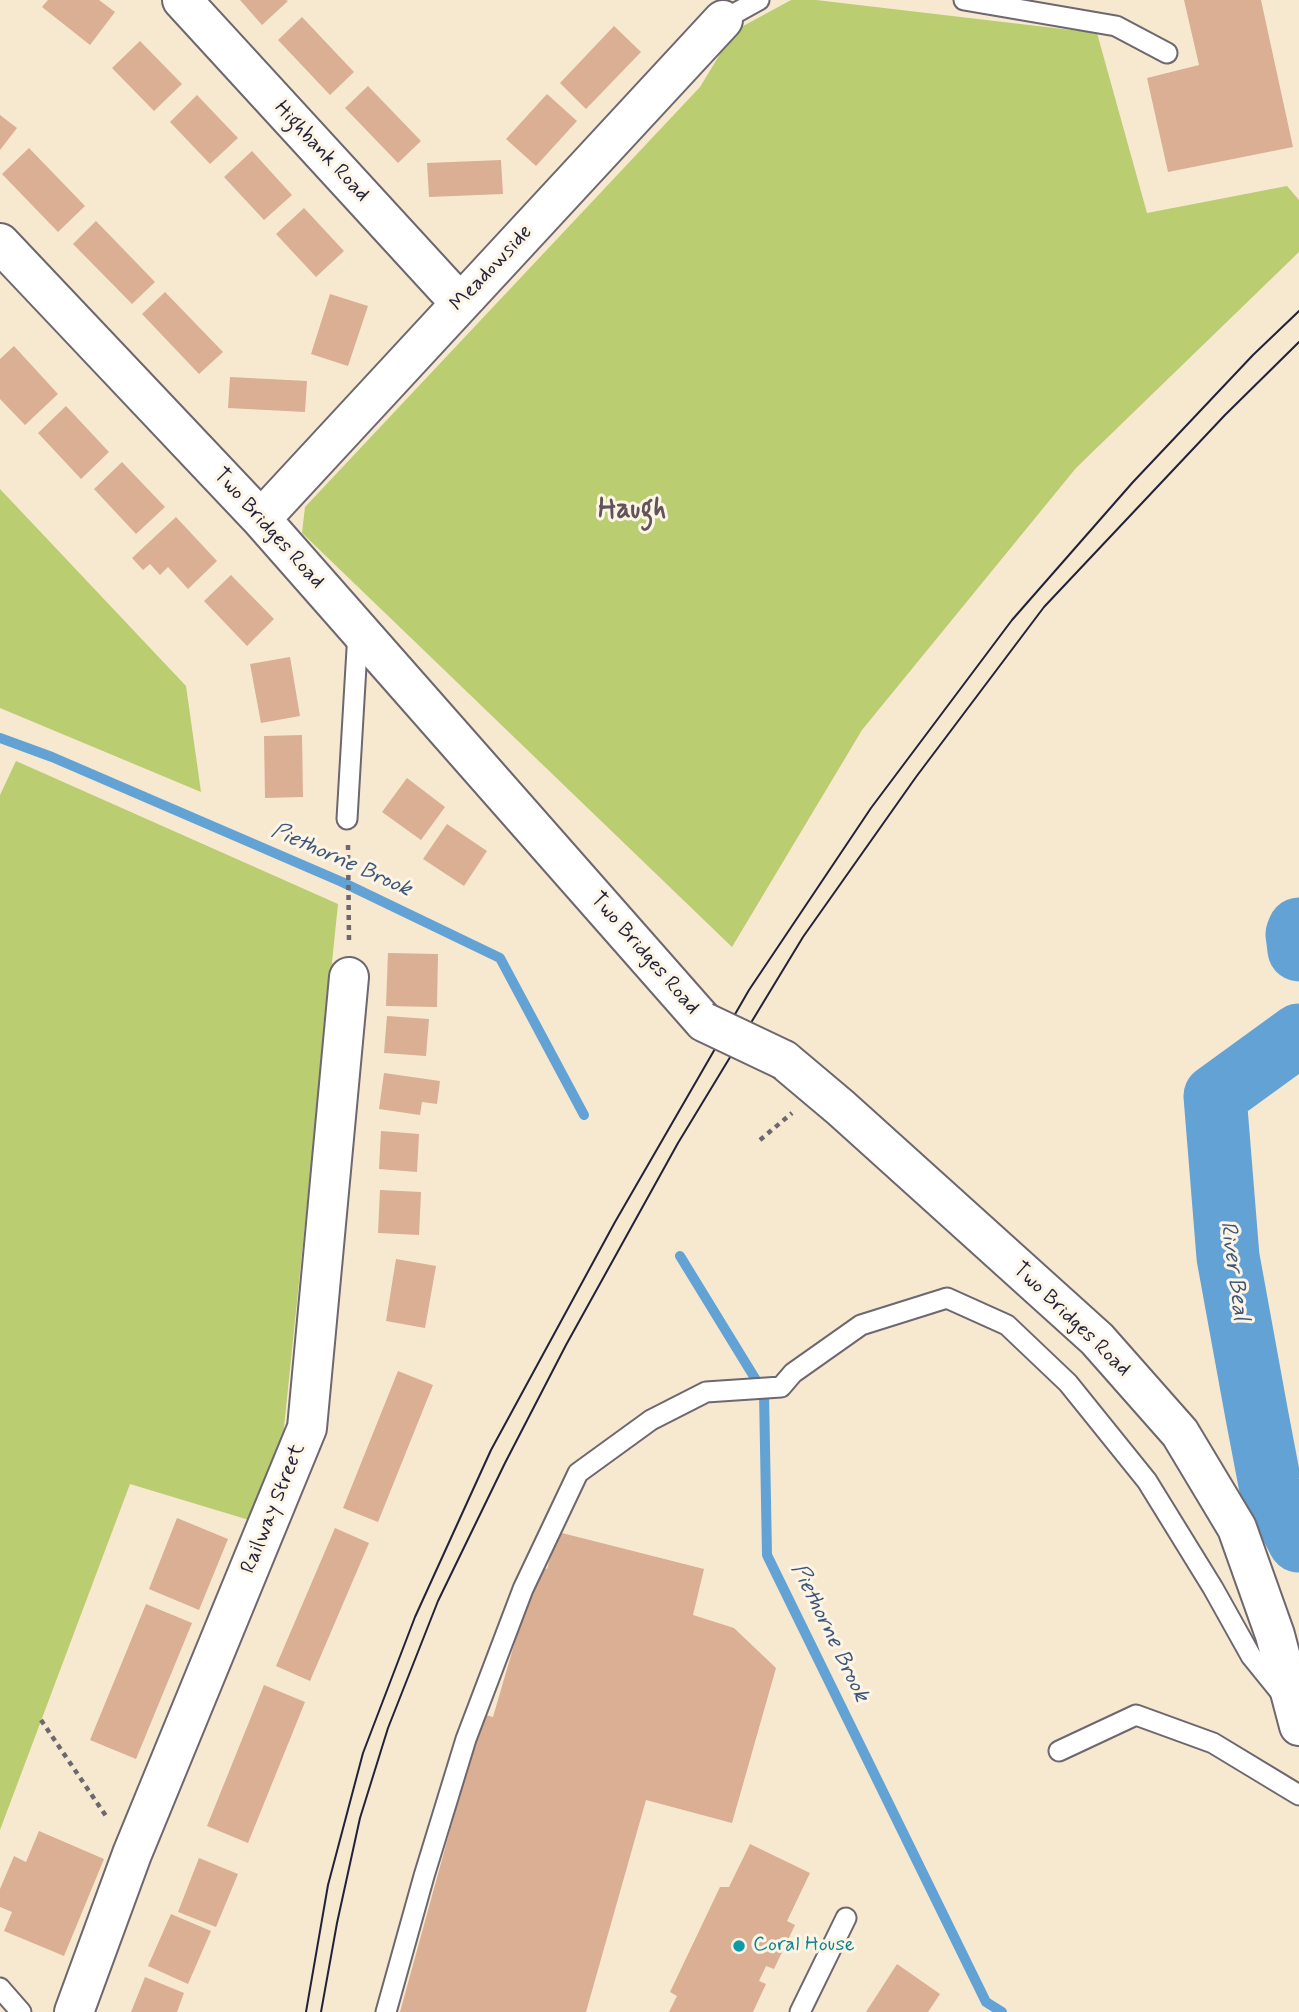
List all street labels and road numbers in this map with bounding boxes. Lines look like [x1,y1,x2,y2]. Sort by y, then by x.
street label: Highbank Road [268,97,374,207]
street label: Meadowside [446,221,538,317]
street label: Two Bridges Road [207,463,329,595]
street label: Two Bridges Road [584,888,704,1020]
street label: Two Bridges Road [1007,1257,1135,1383]
street label: Railway Street [236,1440,312,1578]

